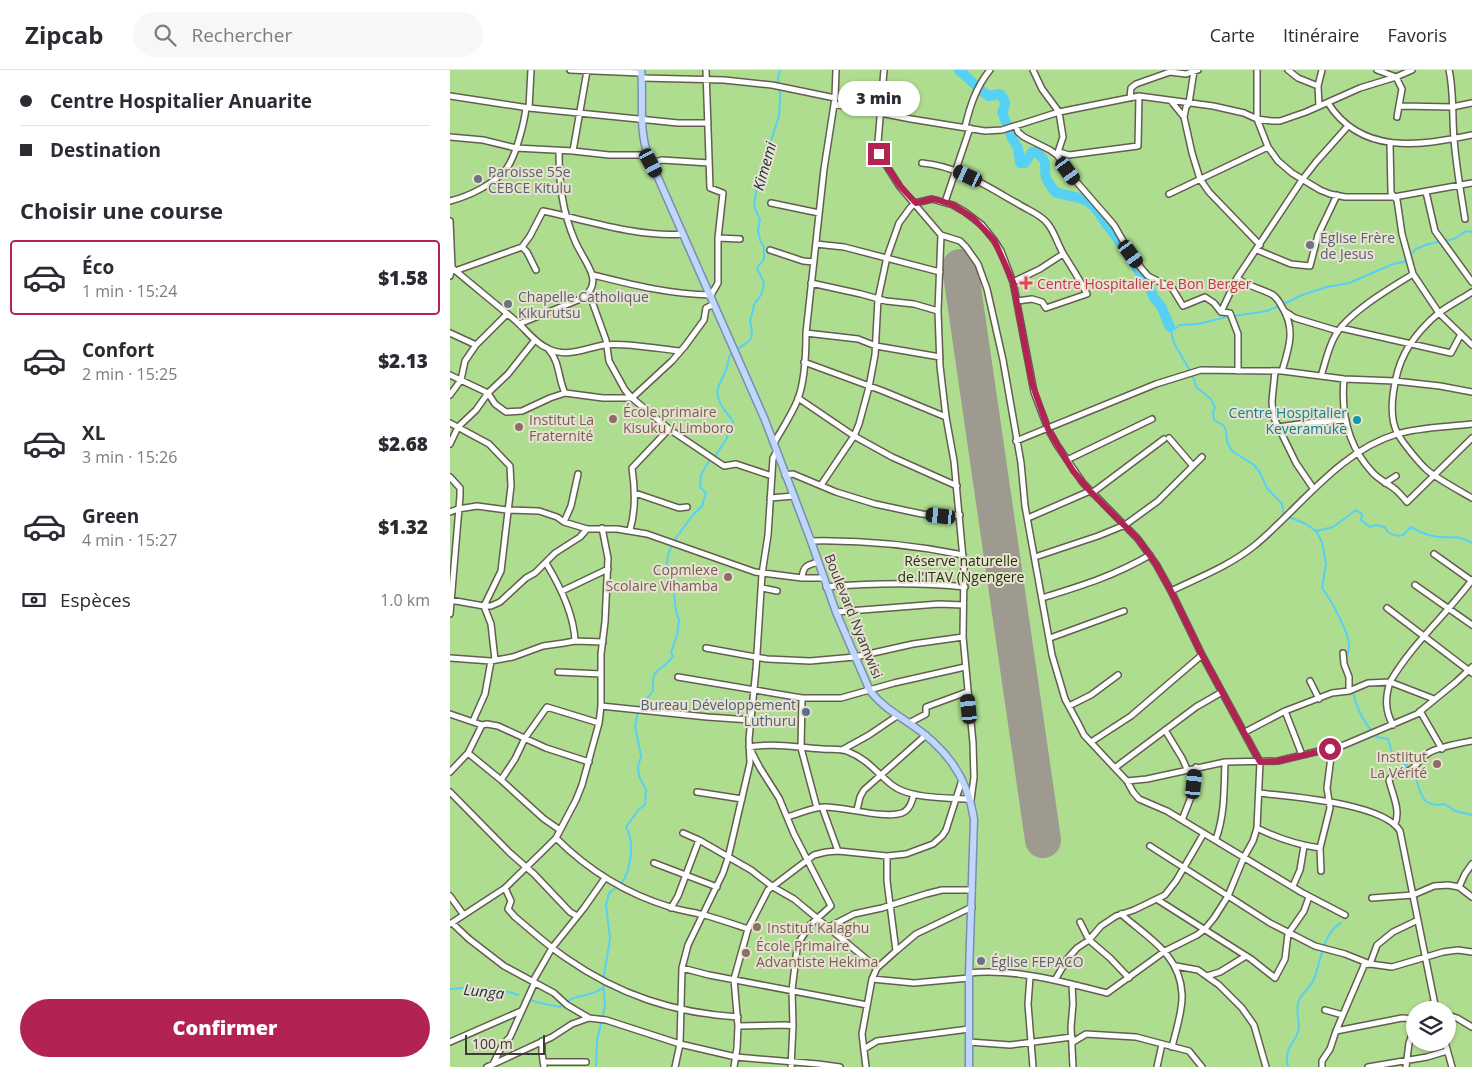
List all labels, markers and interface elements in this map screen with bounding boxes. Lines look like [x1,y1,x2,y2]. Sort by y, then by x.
search box [133,12,483,57]
text: Zipcab [25,18,103,51]
icon: search [151,21,179,49]
text: Rechercher [191,22,292,48]
text: Carte [1210,23,1255,47]
text: Itinéraire [1283,23,1359,47]
text: Favoris [1387,23,1447,47]
callout: 3 min [838,82,920,116]
text: 3 min [856,87,902,109]
text: Centre Hospitalier Anuarite [50,88,312,114]
text: Destination [50,137,161,163]
water label: Kimemi [748,139,781,193]
route end [868,143,890,165]
car [637,146,664,180]
car [1053,154,1082,188]
place label: Paroisse 55e CEBCE Kitulu [488,162,572,197]
car [951,163,984,189]
marker: Paroisse 55e CEBCE Kitulu [472,173,484,185]
text: Choisir une course [20,195,223,225]
place label: Eglise Frère de Jesus [1320,228,1395,263]
car [1116,237,1145,271]
marker: Eglise Frère de Jesus [1304,239,1316,251]
text: Éco [82,254,114,280]
icon: car [22,255,67,300]
text: $1.58 [378,265,428,291]
place label: Centre Hospitalier Le Bon Berger [1037,274,1252,293]
marker: Centre Hospitalier Le Bon Berger [1019,276,1033,290]
text: 1 min · 15:24 [82,280,177,302]
place label: Chapelle Catholique Kikurutsu [518,287,649,322]
marker: Chapelle Catholique Kikurutsu [502,298,514,310]
text: Confort [82,337,154,363]
icon: car [22,338,67,383]
text: $2.13 [378,348,428,374]
text: 2 min · 15:25 [82,363,177,385]
place label: École primaire Kisuku / Limboro [623,402,734,437]
place label: Centre Hospitalier Keveramuke [1229,403,1347,438]
place label: Institut La Fraternité [529,410,594,445]
marker: École primaire Kisuku / Limboro [607,413,619,425]
marker: Centre Hospitalier Keveramuke [1351,414,1363,426]
text: XL [82,420,105,446]
icon: car [22,421,67,466]
marker: Institut La Fraternité [513,421,525,433]
text: $2.68 [378,431,428,457]
text: 3 min · 15:26 [82,446,177,468]
text: Green [82,503,139,529]
icon: car [22,504,67,549]
car [925,507,956,525]
text: $1.32 [378,514,428,540]
text: 4 min · 15:27 [82,529,177,551]
street label: Boulevard Nyamwisi [820,551,888,681]
park label: Réserve naturelle de l'ITAV (Ngengere [898,551,1025,586]
place label: Copmlexe Scolaire Vihamba [606,560,718,595]
marker: Copmlexe Scolaire Vihamba [722,571,734,583]
icon: cash [20,586,48,614]
text: Espèces [60,587,131,613]
text: 1.0 km [380,589,430,611]
car [959,693,978,725]
place label: Bureau Développement Luthuru [641,695,796,730]
marker: Bureau Développement Luthuru [800,706,812,718]
route start [1319,738,1341,760]
place label: InstIitut La Vérité [1370,747,1427,782]
marker: InstIitut La Vérité [1431,758,1443,770]
car [1184,768,1203,800]
place label: Institut Kalaghu [767,918,869,937]
marker: Institut Kalaghu [751,921,763,933]
place label: École Primaire Advantiste Hekima [756,936,878,971]
marker: École Primaire Advantiste Hekima [740,947,752,959]
place label: Église FEPACO [991,952,1084,971]
marker: Église FEPACO [975,955,987,967]
water label: Lunga [463,979,506,1003]
button: Confirmer [20,999,430,1057]
map controls [1406,1001,1456,1051]
button: layers [1406,1001,1456,1051]
scale bar [465,1032,545,1055]
text: 100 m [472,1034,513,1053]

